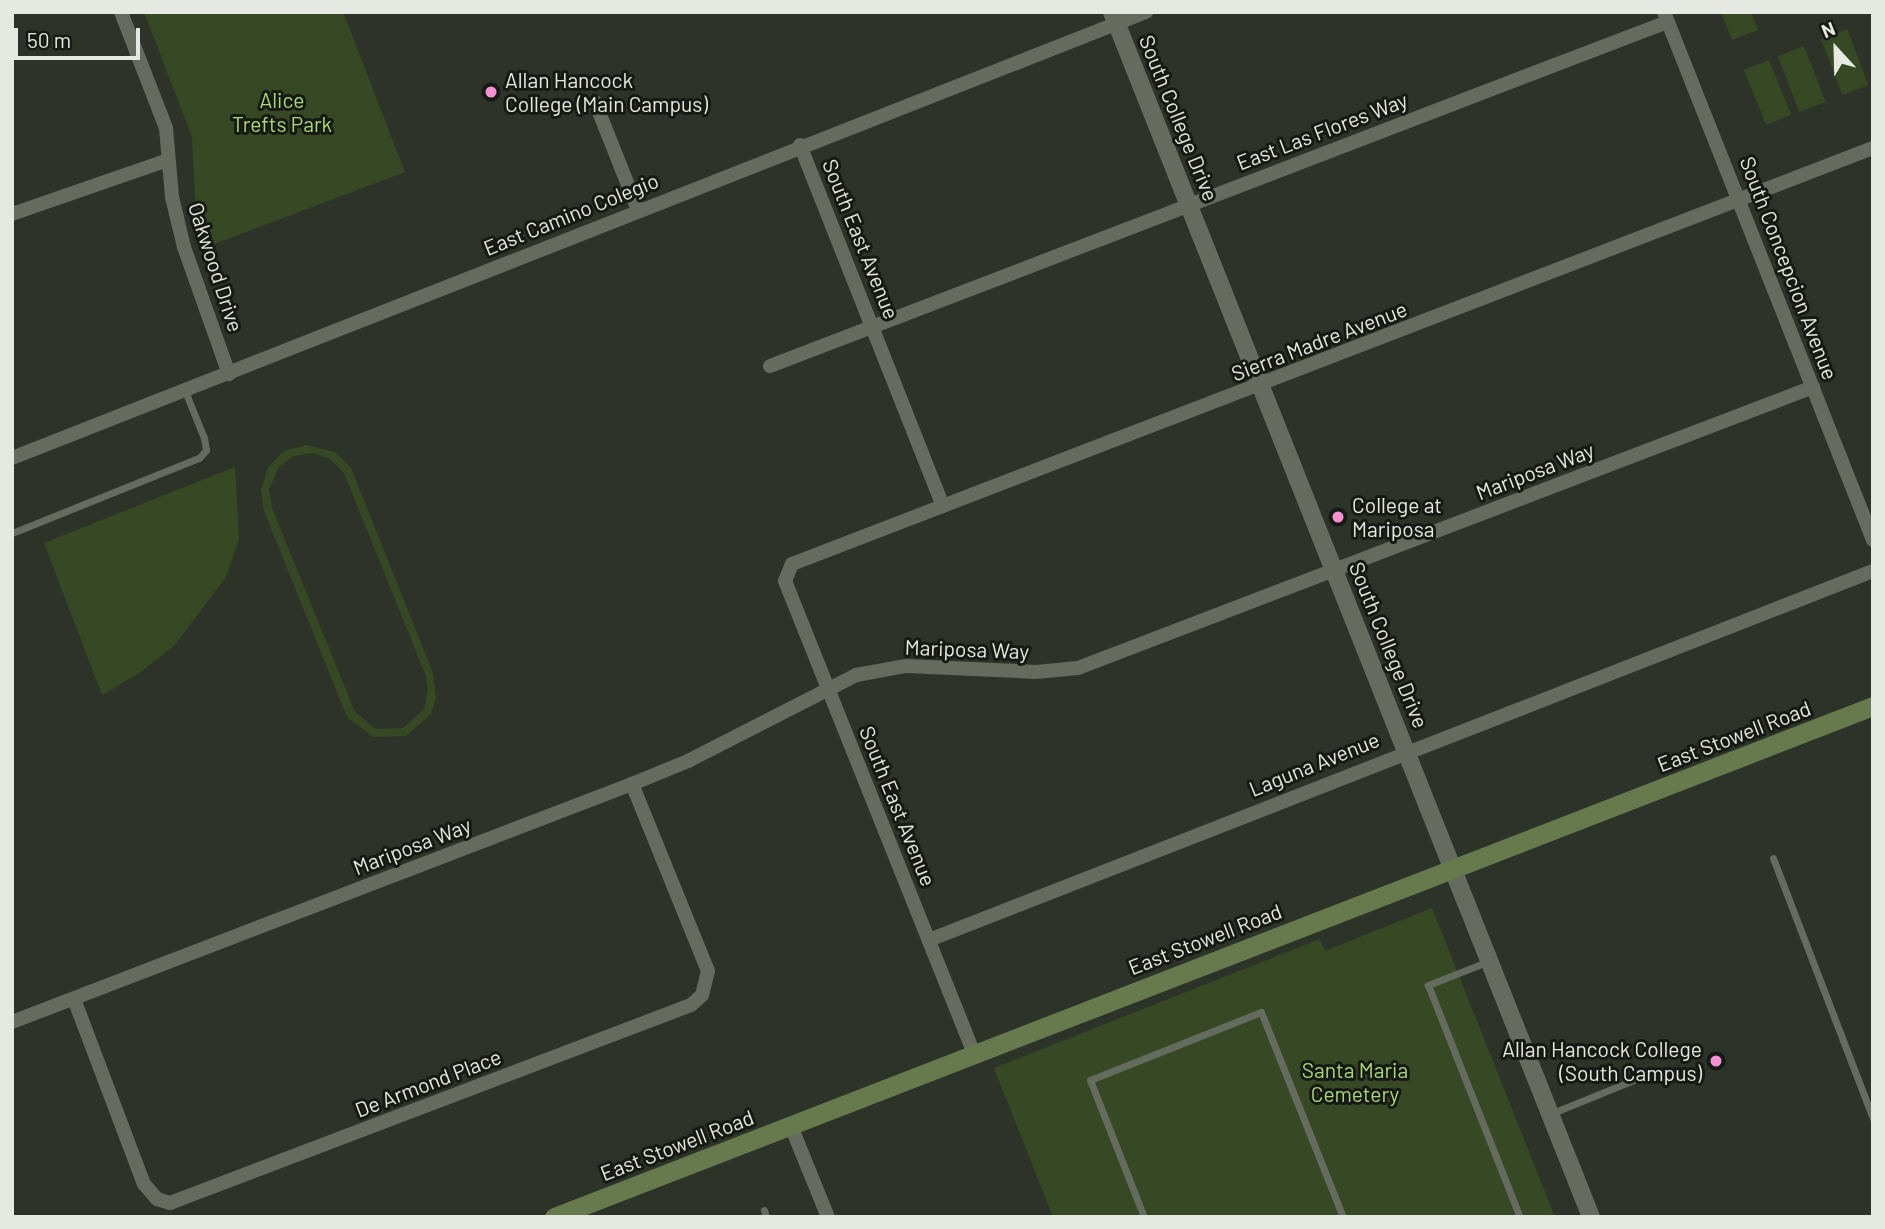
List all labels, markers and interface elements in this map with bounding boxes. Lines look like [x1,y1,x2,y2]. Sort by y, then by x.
scale bar [18,14,144,58]
north arrow [1801,14,1871,84]
text: N [1818,16,1838,42]
text: 50 m [27,27,71,52]
street label: South College Drive [1134,31,1224,205]
place label: Allan Hancock College (Main Campus) [505,67,708,117]
marker: Allan Hancock College (Main Campus) [483,84,499,100]
park label: Alice Trefts Park [232,87,332,137]
street label: East Las Flores Way [1233,87,1411,175]
street label: South Concepcion Avenue [1735,153,1843,383]
street label: South East Avenue [817,155,905,323]
street label: East Camino Colegio [480,167,662,261]
street label: Oakwood Drive [183,199,249,335]
street label: Sierra Madre Avenue [1228,296,1410,386]
street label: Mariposa Way [1472,437,1598,505]
place label: College at Mariposa [1352,492,1442,542]
marker: College at Mariposa [1330,509,1346,525]
street label: South College Drive [1344,558,1434,732]
street label: Mariposa Way [904,634,1030,664]
street label: East Stowell Road [1654,695,1814,777]
street label: South East Avenue [854,722,942,890]
street label: Laguna Avenue [1245,726,1383,802]
street label: Mariposa Way [349,812,475,880]
street label: East Stowell Road [1125,898,1285,980]
place label: Allan Hancock College (South Campus) [1502,1036,1702,1086]
street label: De Armond Place [351,1044,505,1122]
marker: Allan Hancock College (South Campus) [1708,1053,1724,1069]
park label: Santa Maria Cemetery [1302,1057,1408,1107]
street label: East Stowell Road [597,1104,757,1186]

